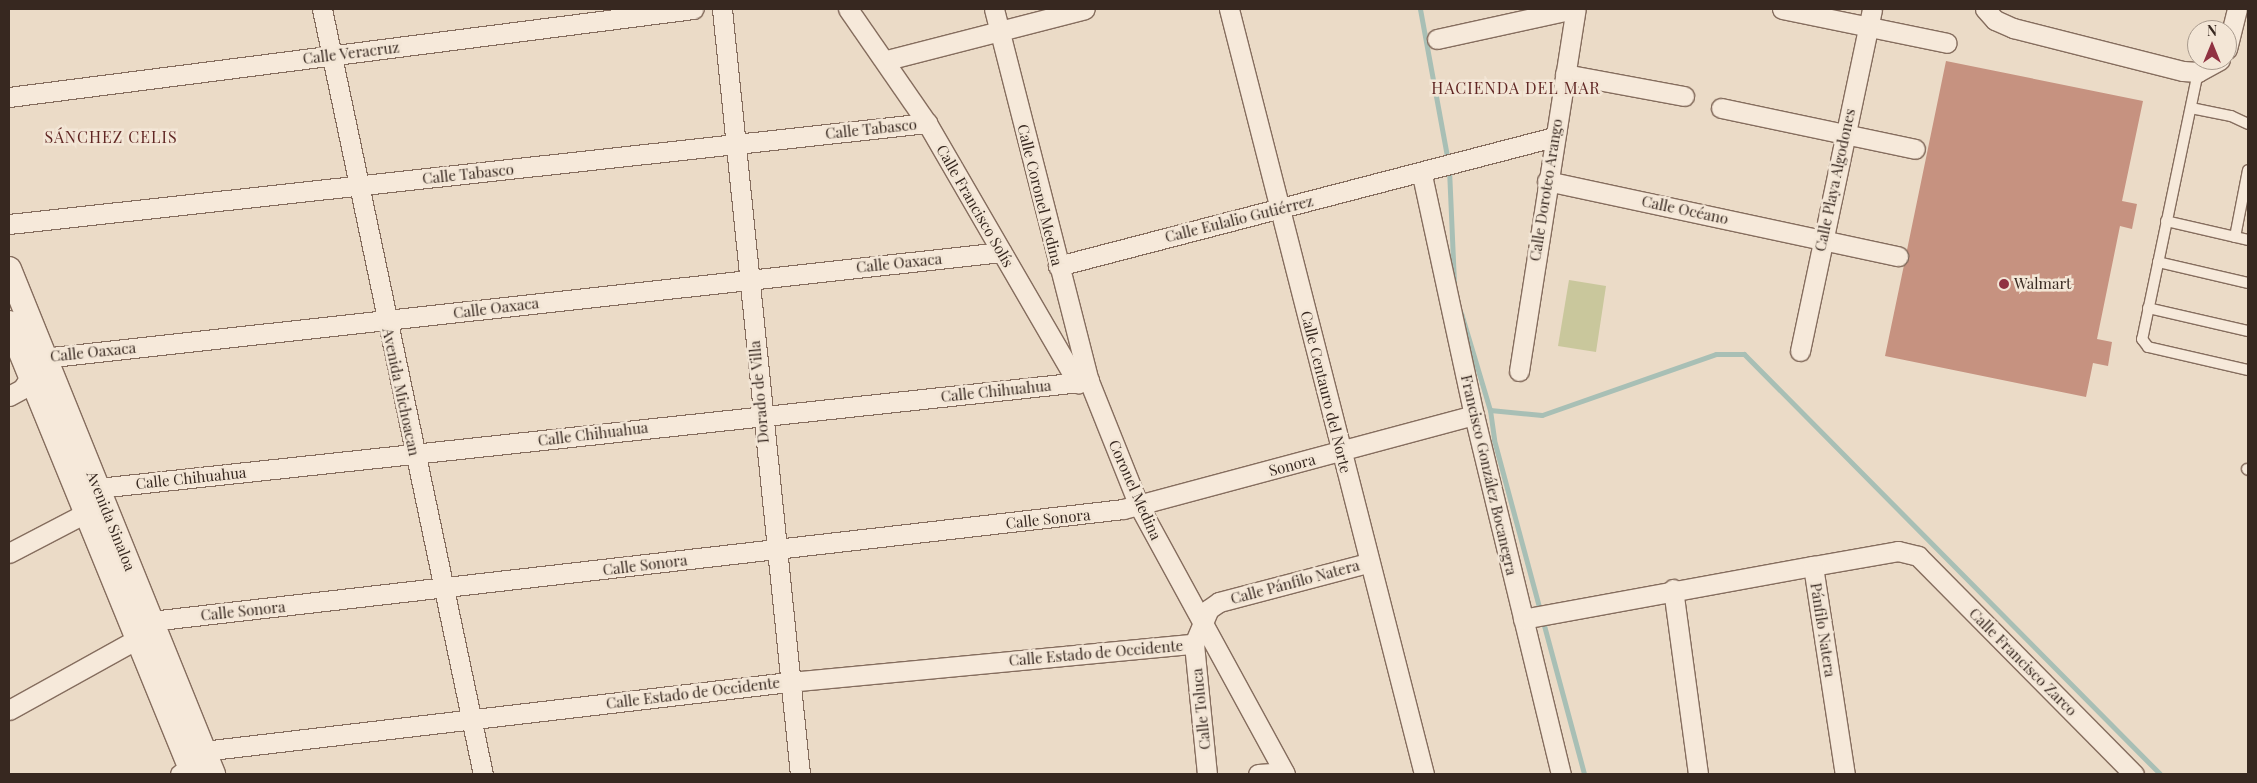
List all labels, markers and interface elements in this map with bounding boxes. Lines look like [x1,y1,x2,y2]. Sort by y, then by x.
north arrow [2187,20,2237,70]
text: N [2207,21,2217,40]
street label: Calle Veracruz [301,38,401,68]
district label: HACIENDA DEL MAR [1429,78,1603,98]
street label: Calle Playa Algodones [1811,107,1859,253]
street label: Calle Tabasco [824,115,918,143]
street label: Calle Doroteo Arango [1526,117,1566,263]
street label: Calle Coronel Medina [1014,122,1066,268]
district label: SÁNCHEZ CELIS [43,127,179,147]
street label: Calle Francisco Solís [933,142,1017,270]
street label: Calle Tabasco [421,160,515,188]
street label: Calle Eulalio Gutiérrez [1163,192,1315,246]
street label: Calle Océano [1640,192,1730,228]
street label: Calle Oaxaca [855,250,943,276]
place label: Walmart [2014,275,2071,293]
marker: Walmart [1998,278,2010,290]
street label: Calle Oaxaca [452,294,540,322]
street label: Calle Centauro del Norte [1297,309,1355,475]
street label: Avenida Michoacan [379,326,423,458]
street label: Calle Oaxaca [49,339,137,365]
street label: Dorado de Villa [746,340,772,444]
street label: Francisco González Bocanegra [1457,373,1521,577]
street label: Calle Chihuahua [940,376,1052,406]
street label: Calle Chihuahua [537,418,649,450]
street label: Coronel Medina [1105,437,1165,543]
street label: Sonora [1267,450,1317,480]
street label: Calle Chihuahua [135,463,247,493]
street label: Avenida Sinaloa [83,468,139,574]
street label: Calle Sonora [1005,506,1091,532]
street label: Calle Sonora [602,551,688,579]
street label: Calle Pánfilo Natera [1229,556,1361,608]
street label: Pánfilo Natera [1807,582,1839,678]
street label: Calle Sonora [200,598,286,624]
street label: Calle Francisco Zarco [1965,604,2081,720]
street label: Calle Estado de Occidente [1008,636,1184,670]
street label: Calle Toluca [1188,667,1214,751]
street label: Calle Estado de Occidente [605,673,781,713]

